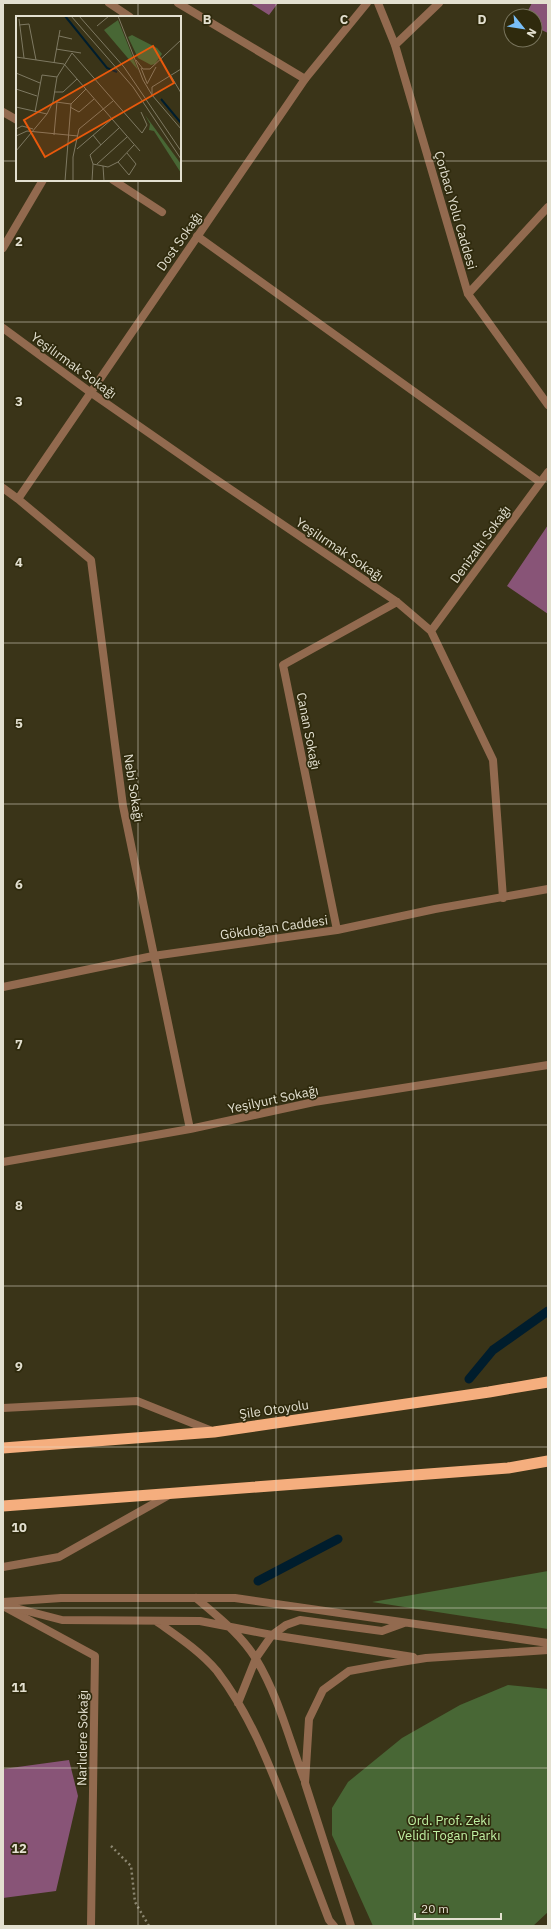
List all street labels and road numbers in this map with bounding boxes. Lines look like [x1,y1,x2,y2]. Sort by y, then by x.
street label: Çorbacı Yolu Caddesi [430,149,481,271]
street label: Dost Sokağı [153,208,206,274]
street label: Yeşilırmak Sokağı [27,328,120,402]
street label: Denizaltı Sokağı [446,502,514,587]
street label: Yeşilırmak Sokağı [293,514,387,585]
street label: Canan Sokağı [293,691,324,771]
street label: Nebi Sokağı [120,753,147,823]
street label: Gökdoğan Caddesi [219,912,329,943]
street label: Yeşilyurt Sokağı [226,1082,320,1117]
street label: Şile Otoyolu [238,1396,310,1423]
street label: Narlıdere Sokağı [73,1690,92,1786]

